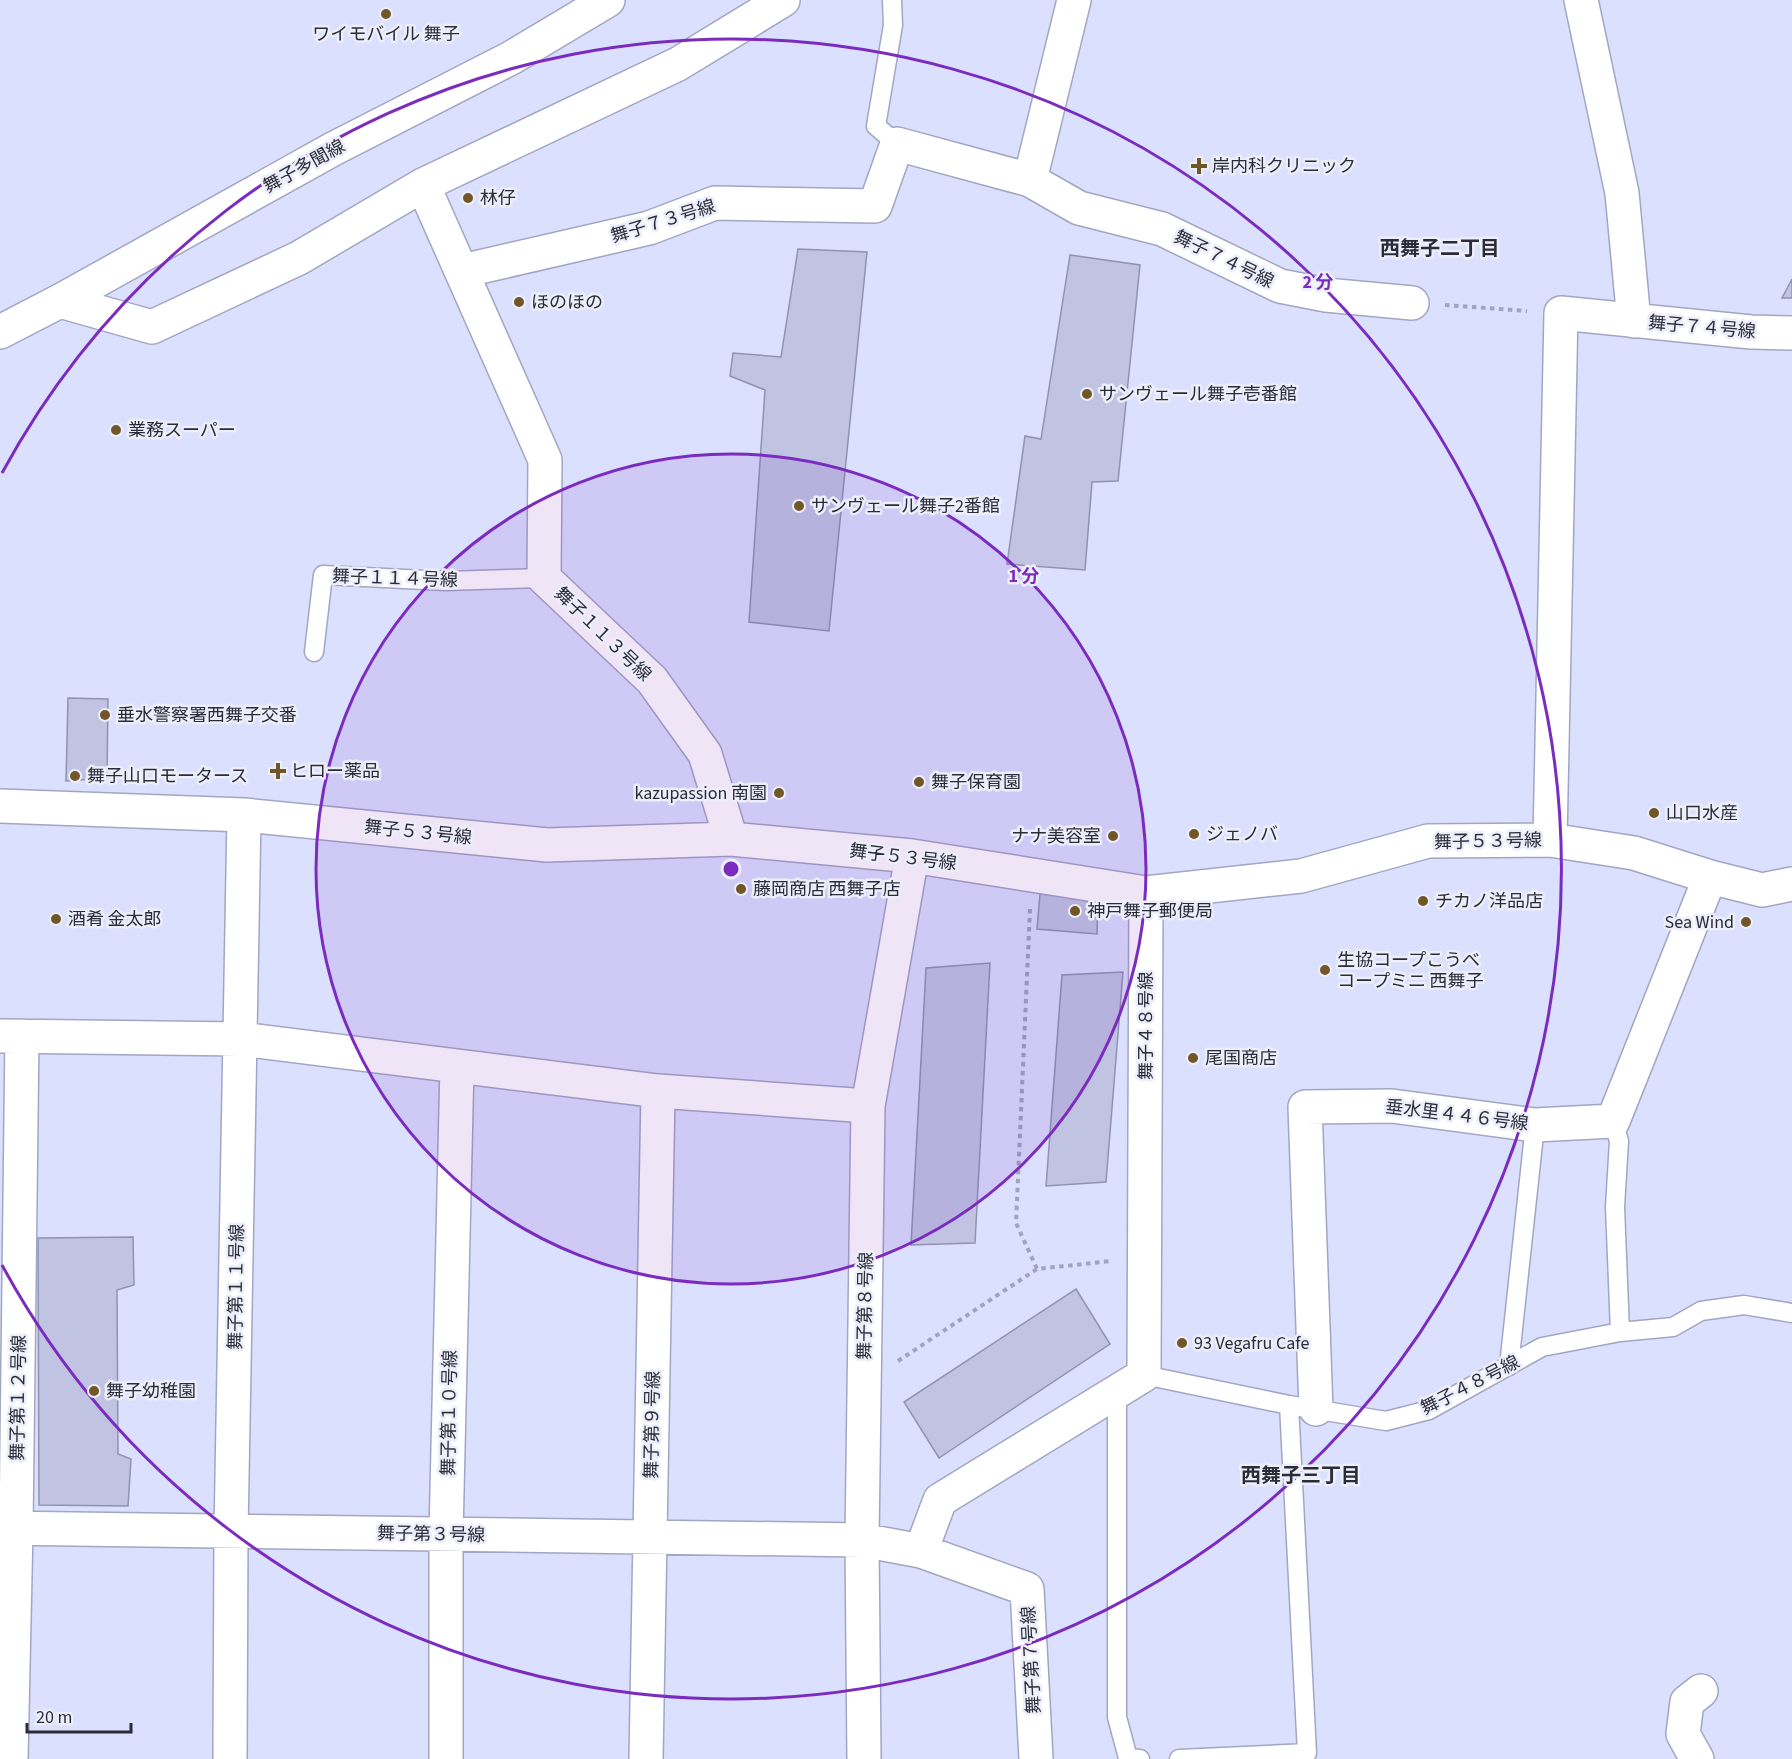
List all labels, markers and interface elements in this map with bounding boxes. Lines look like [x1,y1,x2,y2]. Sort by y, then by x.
marker: ワイモバイル 舞子 [379,7,393,21]
place label: ワイモバイル 舞子 [312,22,460,47]
street label: 舞子多聞線 [259,134,350,199]
place label: 岸内科クリニック [1212,154,1356,179]
marker: 岸内科クリニック [1190,157,1208,175]
place label: 林仔 [480,186,516,211]
marker: 林仔 [461,191,475,205]
street label: 舞子７３号線 [608,194,718,249]
street label: 舞子７４号線 [1170,225,1278,294]
district label: 西舞子二丁目 [1380,235,1500,263]
text: 2 分 [1302,270,1334,295]
place label: ほのほの [531,290,603,315]
marker: ほのほの [512,295,526,309]
street label: 舞子７４号線 [1647,310,1757,345]
place label: サンヴェール舞子壱番館 [1099,382,1297,407]
marker: サンヴェール舞子壱番館 [1080,387,1094,401]
place label: 業務スーパー [128,418,236,443]
marker: 業務スーパー [109,423,123,437]
place label: サンヴェール舞子2番館 [811,494,1000,519]
marker: サンヴェール舞子2番館 [792,499,806,513]
street label: 舞子１１４号線 [332,564,458,593]
text: 1 分 [1008,564,1040,589]
street label: 舞子１１３号線 [549,582,657,687]
place label: 垂水警察署西舞子交番 [117,703,297,728]
marker: 垂水警察署西舞子交番 [98,708,112,722]
place label: ヒロー薬品 [290,759,380,784]
place label: 舞子山口モータース [87,764,248,789]
marker: ヒロー薬品 [271,764,285,778]
marker: 舞子山口モータース [68,769,82,783]
place label: 舞子保育園 [931,770,1021,795]
marker: 舞子保育園 [912,775,926,789]
place label: kazupassion 南園 [634,781,767,806]
marker: kazupassion 南園 [772,786,786,800]
place label: 山口水産 [1666,801,1738,826]
marker: 山口水産 [1647,806,1661,820]
street label: 舞子５３号線 [363,814,473,851]
place label: ジェノバ [1206,822,1278,847]
place label: ナナ美容室 [1011,824,1101,849]
marker: ジェノバ [1187,827,1201,841]
street label: 舞子５３号線 [1434,828,1542,855]
marker: ナナ美容室 [1106,829,1120,843]
street label: 舞子５３号線 [848,839,958,876]
centre of rings [721,859,741,879]
place label: 藤岡商店 西舞子店 [753,877,901,902]
marker: 藤岡商店 西舞子店 [734,882,748,896]
place label: チカノ洋品店 [1435,889,1543,914]
marker: チカノ洋品店 [1416,894,1430,908]
place label: 神戸舞子郵便局 [1087,899,1213,924]
marker: 神戸舞子郵便局 [1068,904,1082,918]
place label: 酒肴 金太郎 [68,907,162,932]
place label: Sea Wind [1665,910,1734,935]
marker: 酒肴 金太郎 [49,912,63,926]
marker: Sea Wind [1739,915,1753,929]
place label: 生協コープこうべ コープミニ 西舞子 [1337,948,1484,994]
marker: 生協コープこうべ コープミニ 西舞子 [1318,963,1332,977]
street label: 舞子４８号線 [1134,972,1159,1080]
place label: 尾国商店 [1205,1046,1277,1071]
marker: 尾国商店 [1186,1051,1200,1065]
street label: 垂水里４４６号線 [1384,1094,1530,1137]
street label: 舞子第１１号線 [223,1224,250,1350]
street label: 舞子第８号線 [852,1252,879,1360]
place label: 93 Vegafru Cafe [1194,1331,1309,1356]
street label: 舞子第１２号線 [5,1335,32,1461]
marker: 93 Vegafru Cafe [1175,1336,1189,1350]
street label: 舞子第１０号線 [436,1350,463,1476]
street label: 舞子４８号線 [1416,1350,1524,1421]
street label: 舞子第９号線 [639,1371,666,1479]
place label: 舞子幼稚園 [106,1379,196,1404]
marker: 舞子幼稚園 [87,1384,101,1398]
district label: 西舞子三丁目 [1241,1462,1361,1490]
street label: 舞子第３号線 [377,1521,485,1548]
street label: 舞子第７号線 [1016,1605,1047,1715]
scale bar [27,1696,130,1734]
text: 20 m [36,1705,72,1730]

